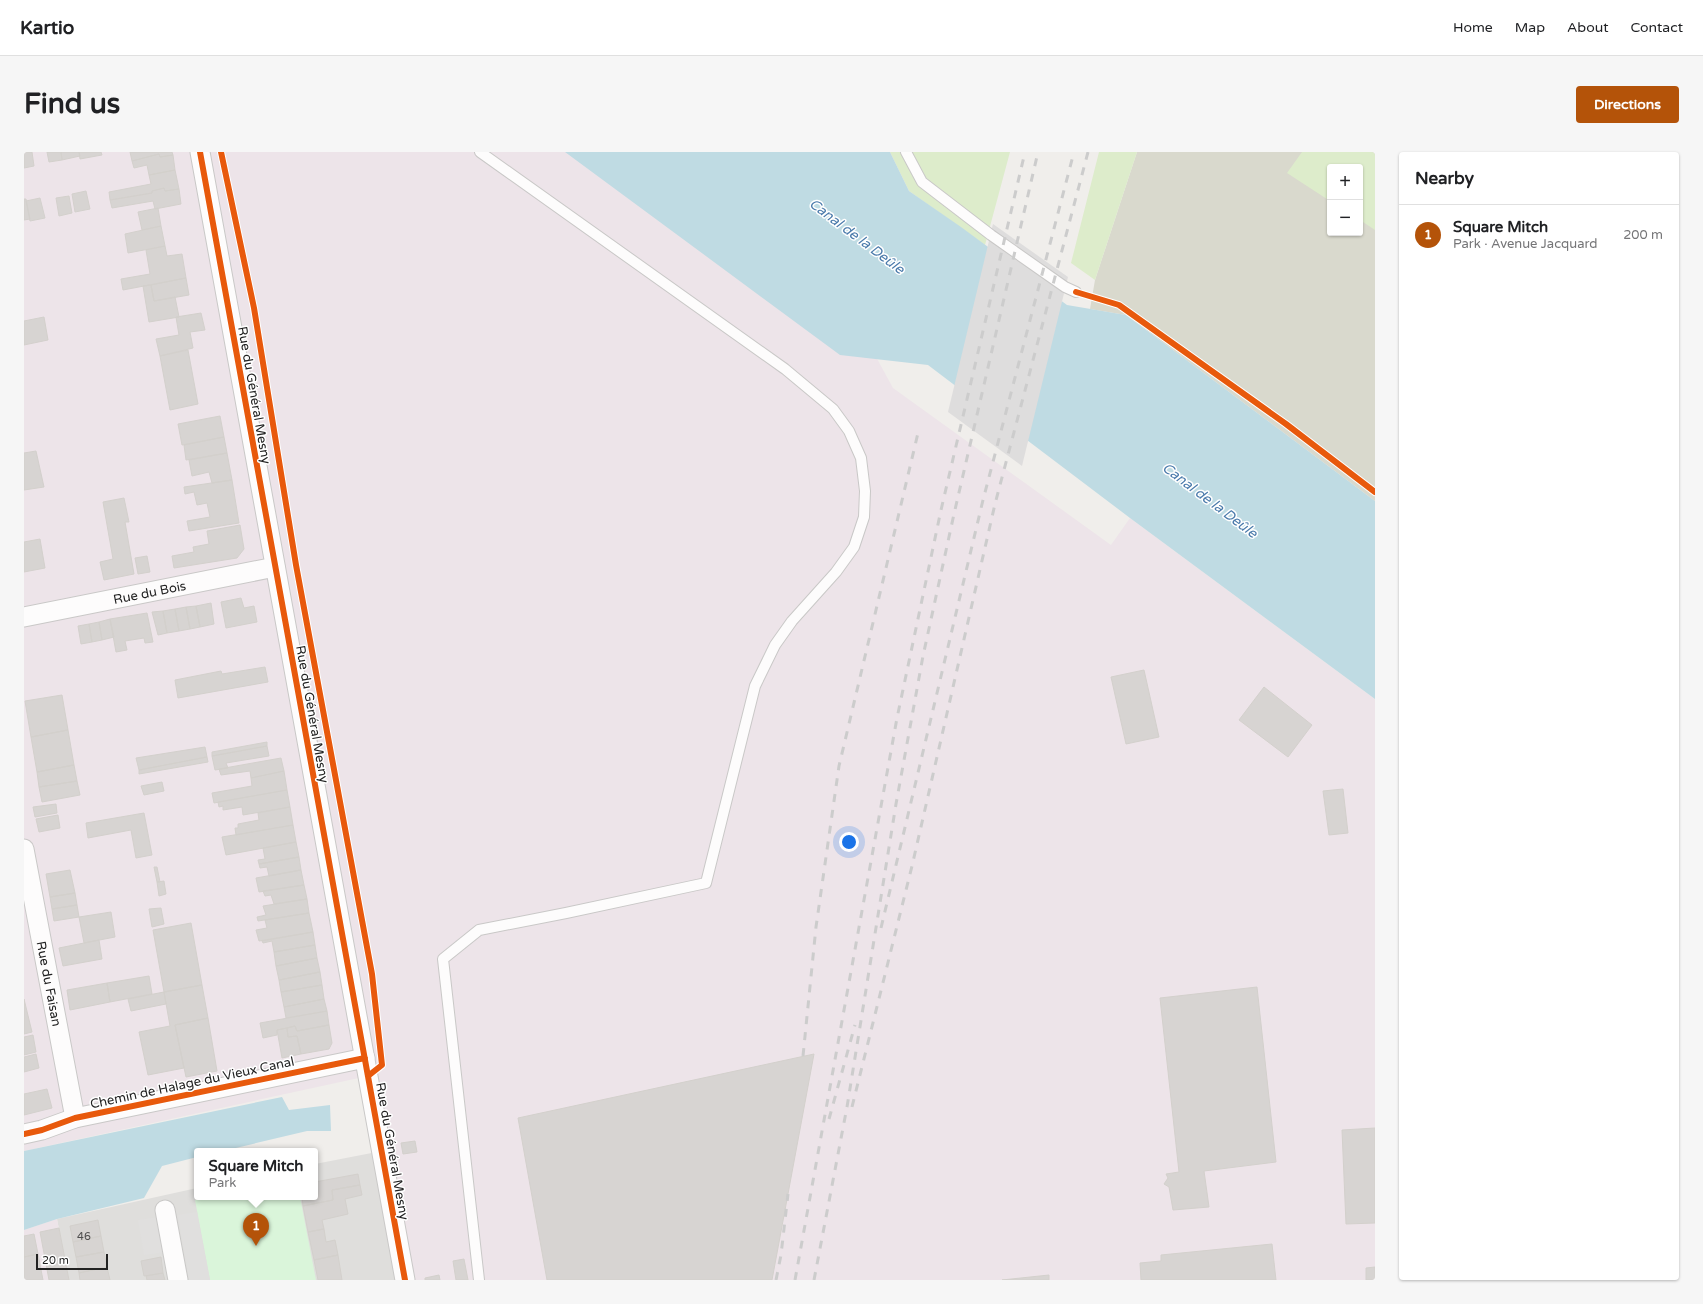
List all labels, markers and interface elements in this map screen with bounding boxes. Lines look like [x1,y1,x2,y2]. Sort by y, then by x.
text: Kartio [20,17,74,39]
text: Home [1453,19,1493,36]
text: Map [1515,19,1545,36]
text: About [1567,19,1609,36]
text: Contact [1631,19,1683,36]
button: Directions [1576,86,1679,123]
text: Find us [24,87,120,121]
map controls [1327,164,1363,236]
button: + [1327,164,1363,200]
text: Nearby [1415,168,1474,189]
water label: Canal de la Deûle [806,195,908,278]
button: − [1327,200,1363,236]
text: Square Mitch [1453,218,1548,236]
text: 1 [1424,227,1432,243]
text: 200 m [1623,227,1663,243]
text: Park · Avenue Jacquard [1453,236,1597,252]
street label: Rue du Général Mesny [234,325,274,465]
water label: Canal de la Deûle [1159,459,1261,542]
street label: Rue du Bois [112,578,187,608]
street label: Rue du Général Mesny [292,644,332,784]
your location [839,832,859,852]
street label: Rue du Faisan [33,940,64,1028]
street label: Chemin de Halage du Vieux Canal [89,1054,296,1112]
street label: Rue du Général Mesny [372,1081,412,1221]
popup [194,1148,318,1200]
text: Square Mitch [208,1157,304,1175]
text: Park [208,1175,236,1191]
pin: 1 [243,1213,269,1246]
house number: 46 [77,1230,91,1243]
scale bar [36,1252,108,1271]
text: 20 m [42,1254,69,1267]

